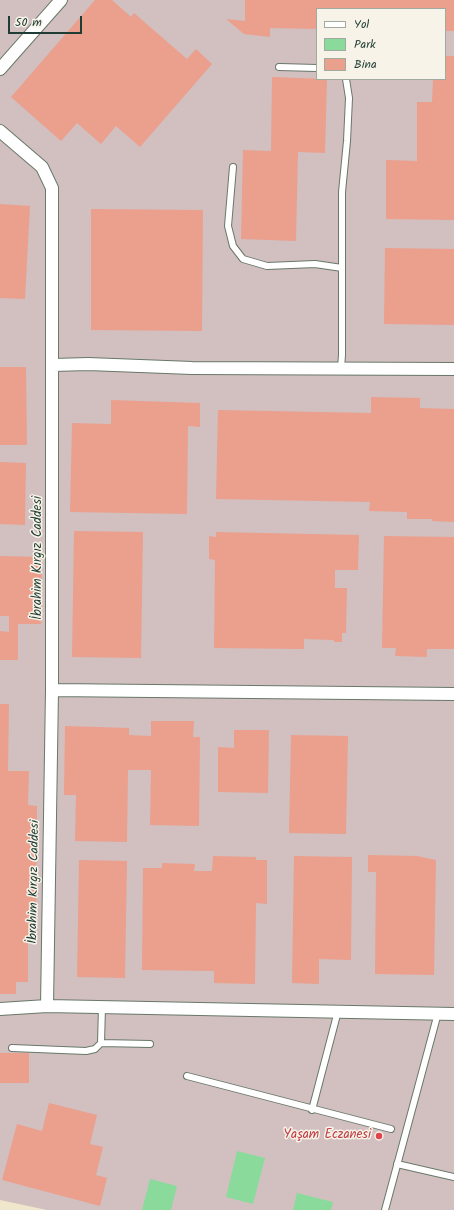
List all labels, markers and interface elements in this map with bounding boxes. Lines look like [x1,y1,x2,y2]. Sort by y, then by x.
scale bar [10,8,84,34]
legend [316,8,446,80]
text: 50 m [15,13,42,32]
text: Yol [354,15,369,34]
text: Park [354,35,376,54]
text: Bina [354,55,377,74]
street label: İbrahim Kırgız Caddesi [31,496,47,620]
street label: İbrahim Kırgız Caddesi [26,820,44,944]
place label: Yaşam Eczanesi [284,1128,371,1144]
marker: Yaşam Eczanesi [374,1131,384,1141]

